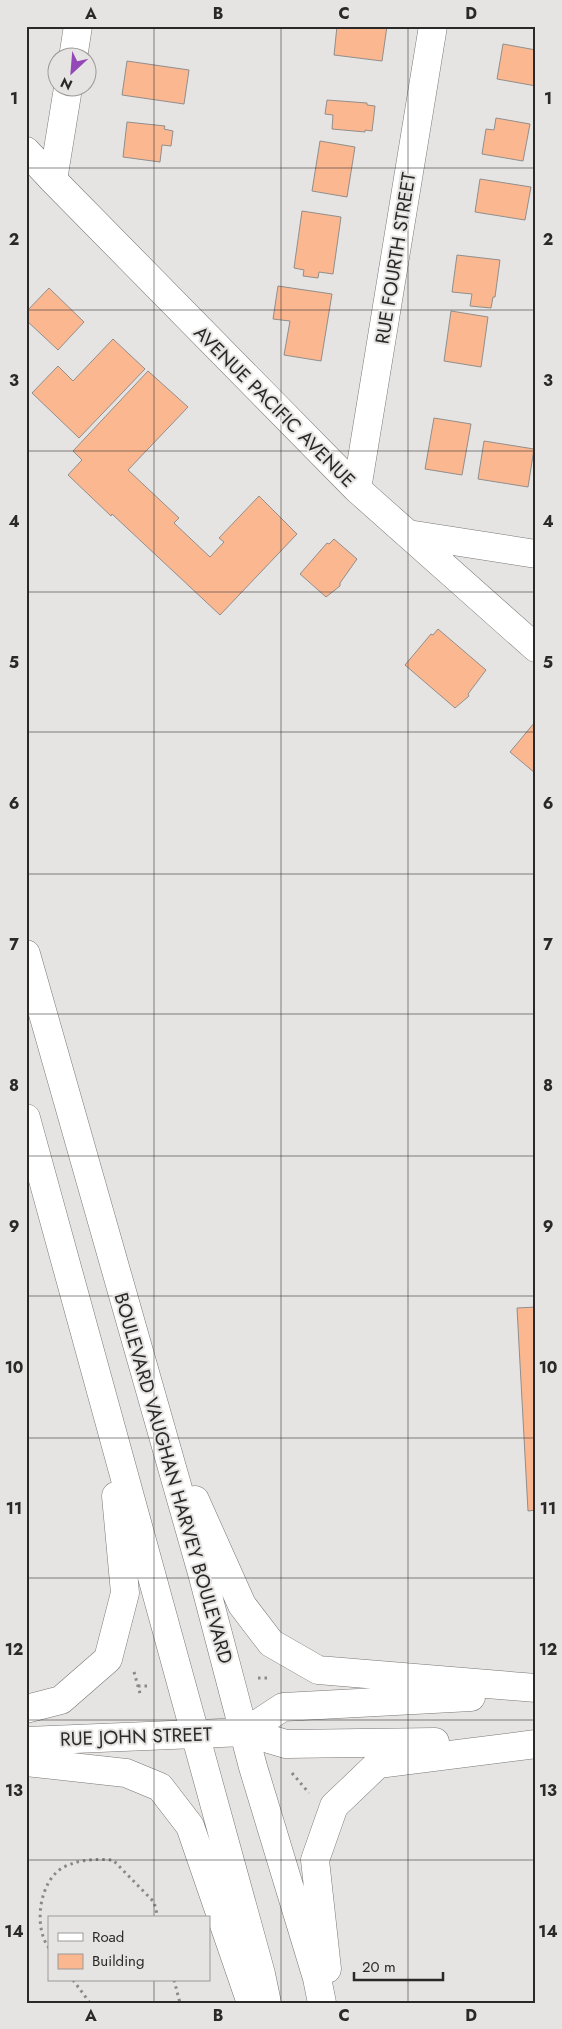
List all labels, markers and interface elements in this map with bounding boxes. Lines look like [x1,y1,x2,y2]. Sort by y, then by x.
text: A [84,2,97,25]
text: B [213,2,223,25]
text: C [338,2,350,25]
text: D [465,2,477,25]
north arrow [48,48,98,98]
text: N [57,72,76,95]
text: 1 [10,87,18,110]
text: 1 [544,87,552,110]
street label: RUE FOURTH STREET [369,170,422,346]
text: 2 [9,228,19,251]
text: 2 [543,228,553,251]
street label: AVENUE PACIFIC AVENUE [188,319,362,493]
text: 3 [9,369,19,392]
text: 3 [543,369,553,392]
text: 4 [8,510,20,533]
text: 4 [542,510,554,533]
text: 5 [9,651,19,674]
text: 5 [543,651,553,674]
text: 6 [9,792,19,815]
text: 6 [543,792,553,815]
text: 7 [9,933,19,956]
text: 7 [543,933,553,956]
text: 8 [9,1074,19,1097]
text: 8 [543,1074,553,1097]
text: 9 [9,1215,19,1238]
text: 9 [543,1215,553,1238]
street label: BOULEVARD VAUGHAN HARVEY BOULEVARD [108,1290,240,1667]
text: 10 [5,1356,23,1379]
text: 10 [539,1356,557,1379]
text: 11 [6,1497,22,1520]
text: 11 [540,1497,556,1520]
text: 12 [5,1638,23,1661]
text: 12 [539,1638,557,1661]
street label: RUE JOHN STREET [60,1720,213,1753]
text: 13 [5,1779,23,1802]
text: 13 [539,1779,557,1802]
legend [48,1916,210,1982]
text: 14 [4,1920,24,1943]
text: 14 [538,1920,558,1943]
text: Road [92,1926,124,1948]
scale bar [354,1949,443,1981]
text: Building [92,1950,144,1972]
text: 20 m [362,1956,396,1978]
text: A [84,2004,97,2027]
text: B [213,2004,223,2027]
text: C [338,2004,350,2027]
text: D [465,2004,477,2027]

